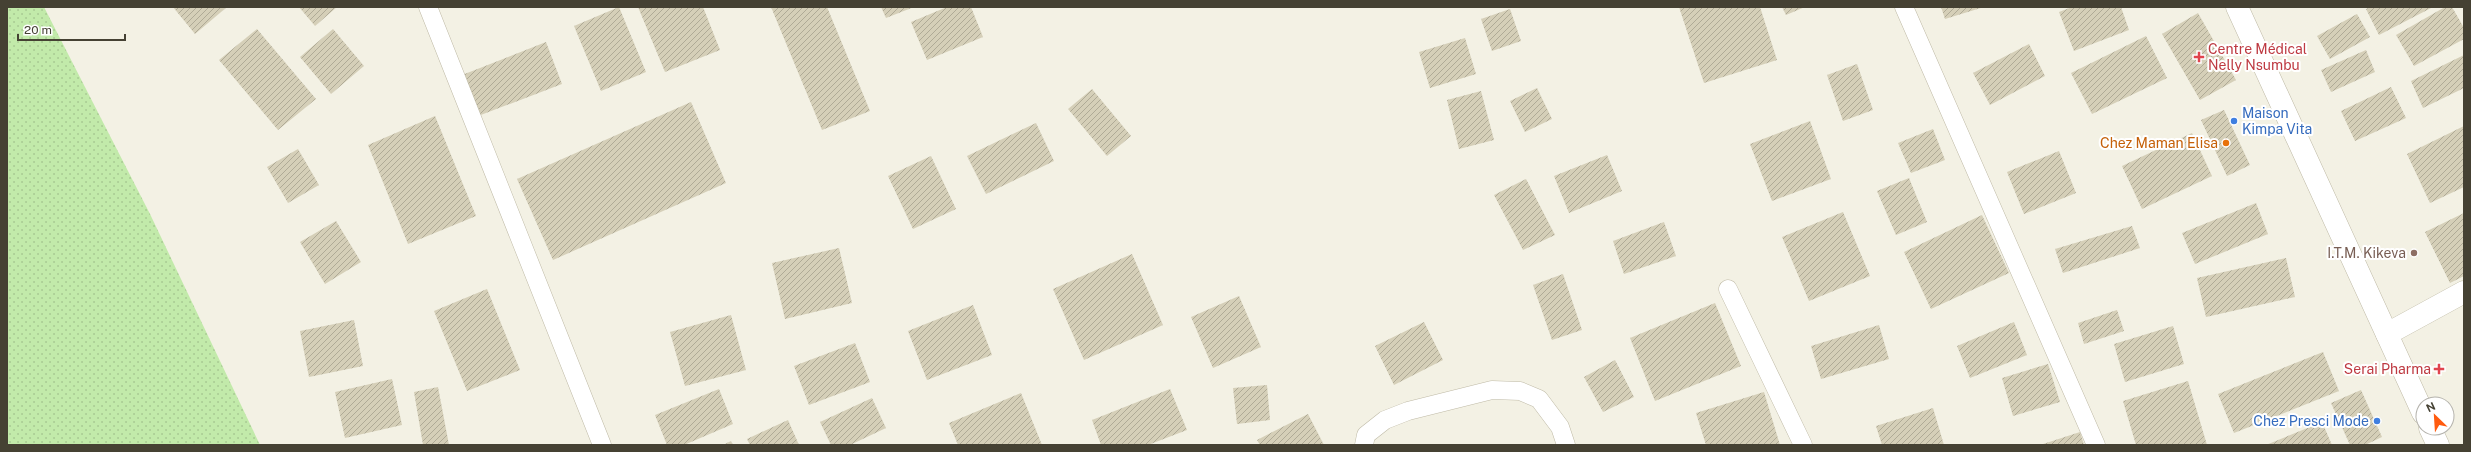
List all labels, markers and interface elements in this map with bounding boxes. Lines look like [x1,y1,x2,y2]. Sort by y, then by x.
scale bar [18,16,125,42]
text: 20 m [24,23,52,37]
place label: Centre Médical Nelly Nsumbu [2208,41,2307,73]
marker: Centre Médical Nelly Nsumbu [2193,51,2205,63]
place label: Maison Kimpa Vita [2242,105,2312,137]
marker: Maison Kimpa Vita [2229,116,2239,126]
place label: Chez Maman Elisa [2100,135,2218,151]
marker: Chez Maman Elisa [2221,138,2231,148]
place label: I.T.M. Kikeva [2327,245,2406,261]
marker: I.T.M. Kikeva [2409,248,2419,258]
place label: Serai Pharma [2344,361,2431,377]
marker: Serai Pharma [2434,364,2444,374]
north arrow [2415,396,2455,436]
text: N [2424,400,2437,414]
place label: Chez Presci Mode [2253,413,2369,429]
marker: Chez Presci Mode [2372,416,2382,426]

